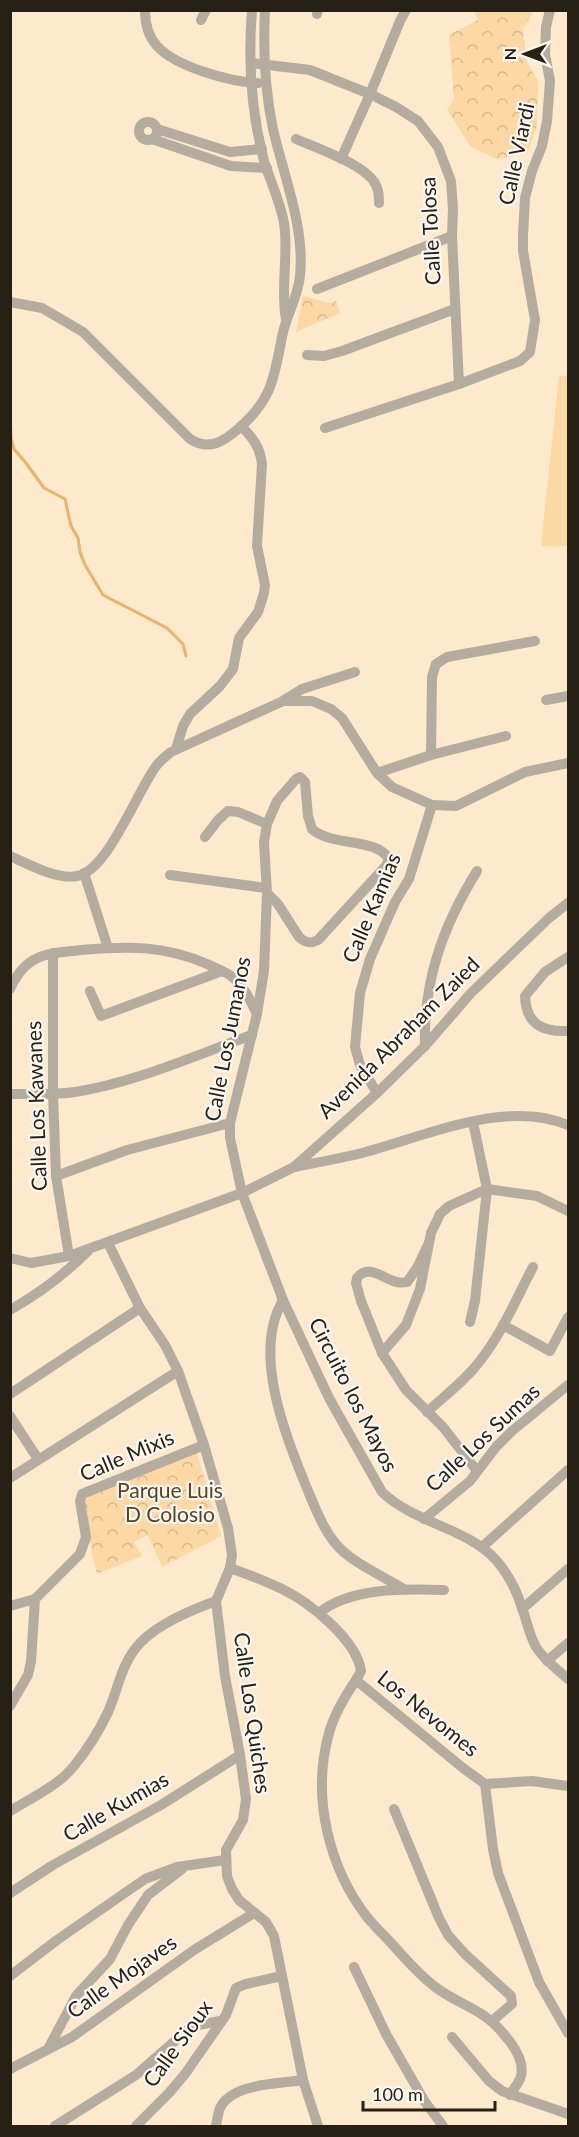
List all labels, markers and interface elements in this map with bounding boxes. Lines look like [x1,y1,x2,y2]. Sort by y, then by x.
north arrow [495,24,555,84]
text: N [500,48,519,60]
street label: Calle Viardi [493,100,539,207]
street label: Calle Tolosa [414,176,445,286]
street label: Calle Kamias [336,849,405,966]
street label: Avenida Abraham Zaied [312,951,484,1123]
street label: Calle Los Jumanos [198,954,255,1123]
street label: Calle Los Kawanes [20,1021,51,1192]
street label: Circuito los Mayos [305,1313,404,1476]
street label: Calle Los Sumas [420,1378,544,1496]
street label: Calle Mixis [76,1424,177,1486]
park label: Parque Luis D Colosio [117,1477,223,1526]
street label: Calle Los Quiches [230,1631,277,1795]
street label: Los Nevomes [373,1664,485,1761]
street label: Calle Kumias [58,1765,173,1846]
street label: Calle Mojaves [62,1929,181,2023]
street label: Calle Sioux [137,1994,217,2091]
scale bar [363,2074,495,2112]
text: 100 m [372,2083,423,2105]

